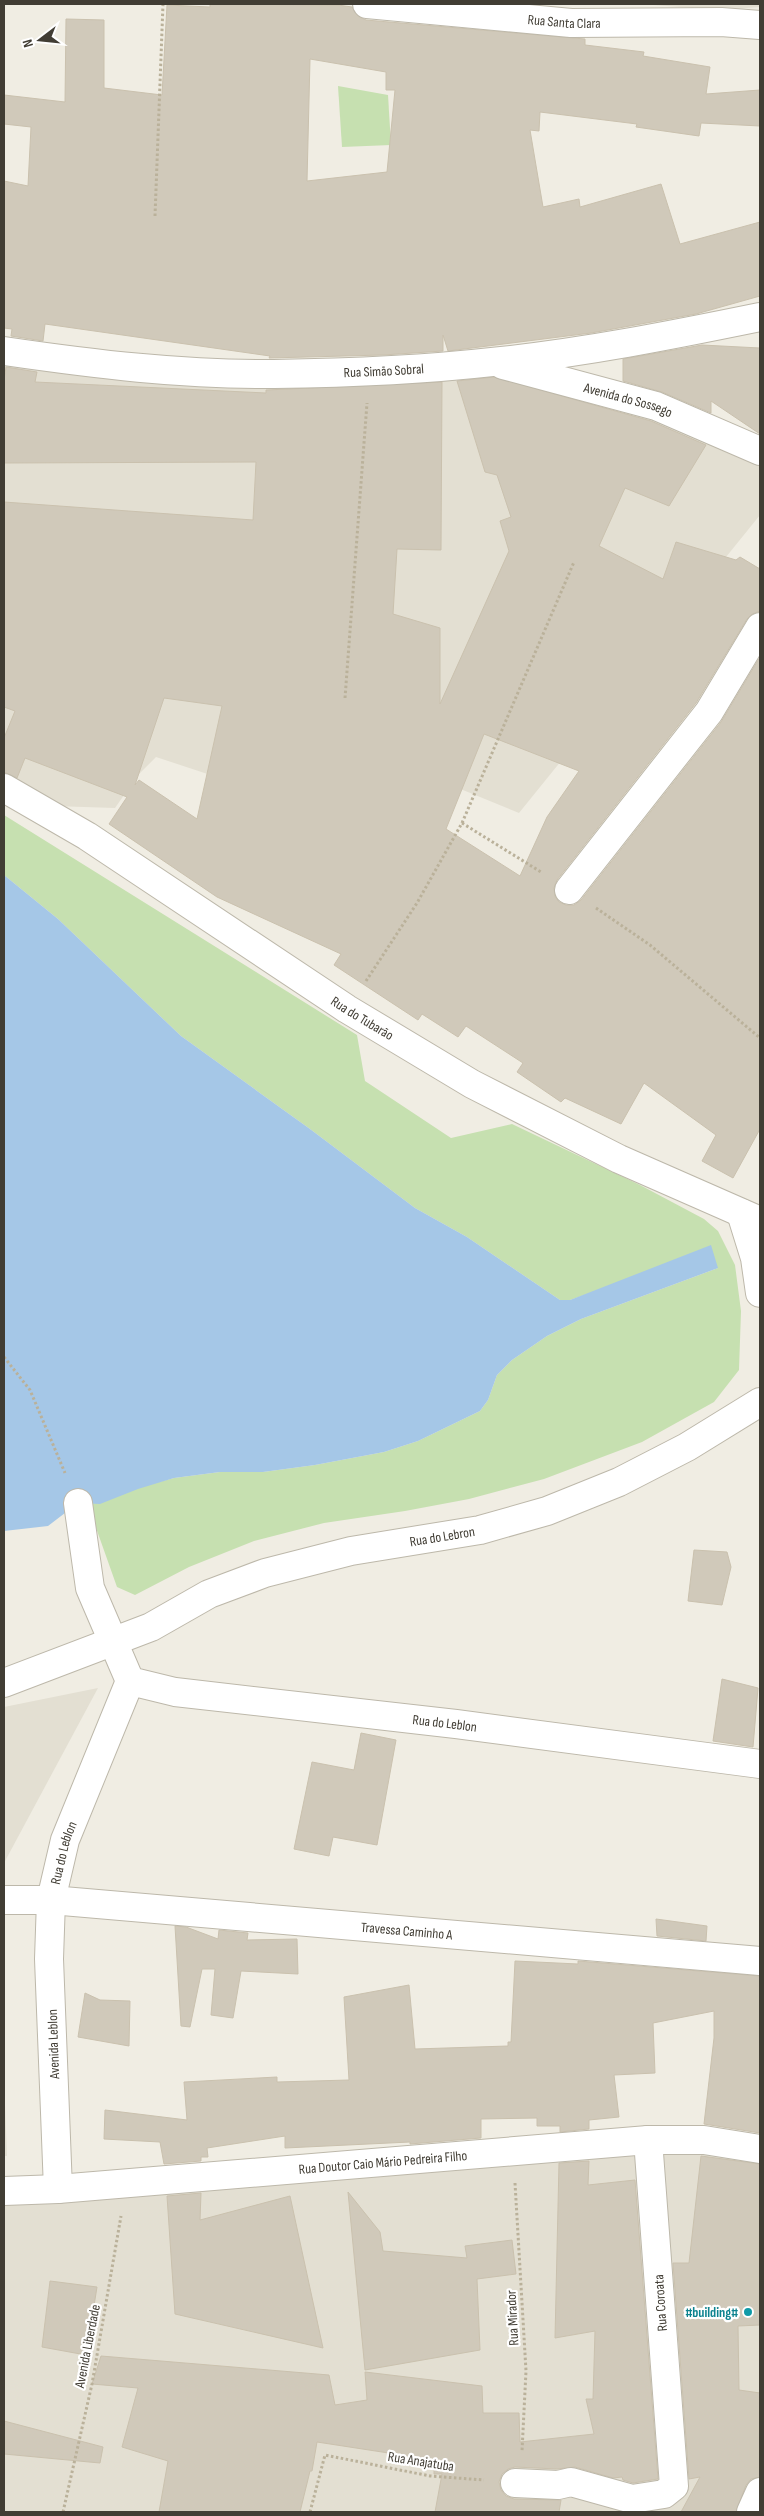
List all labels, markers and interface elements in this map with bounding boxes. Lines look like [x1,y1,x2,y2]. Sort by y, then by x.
street label: Rua Santa Clara [527,11,601,32]
north arrow [15,15,65,65]
text: N [19,38,37,49]
street label: Rua Simão Sobral [343,360,425,381]
street label: Avenida do Sossego [581,379,675,421]
street label: Rua do Tubarão [327,993,397,1044]
street label: Rua do Lebron [408,1523,476,1550]
street label: Rua do Leblon [412,1711,478,1736]
street label: Rua do Leblon [47,1819,81,1886]
street label: Travessa Caminho A [360,1919,454,1944]
street label: Avenida Leblon [44,2009,63,2080]
street label: Rua Doutor Caio Mário Pedreira Filho [298,2147,468,2178]
street label: Rua Coroata [650,2274,671,2332]
street label: Rua Mirador [503,2290,522,2346]
street label: Avenida Liberdade [71,2303,104,2390]
place label: #building# [685,2304,738,2321]
marker: #building# [742,2306,754,2318]
street label: Rua Anajatuba [387,2448,455,2475]

